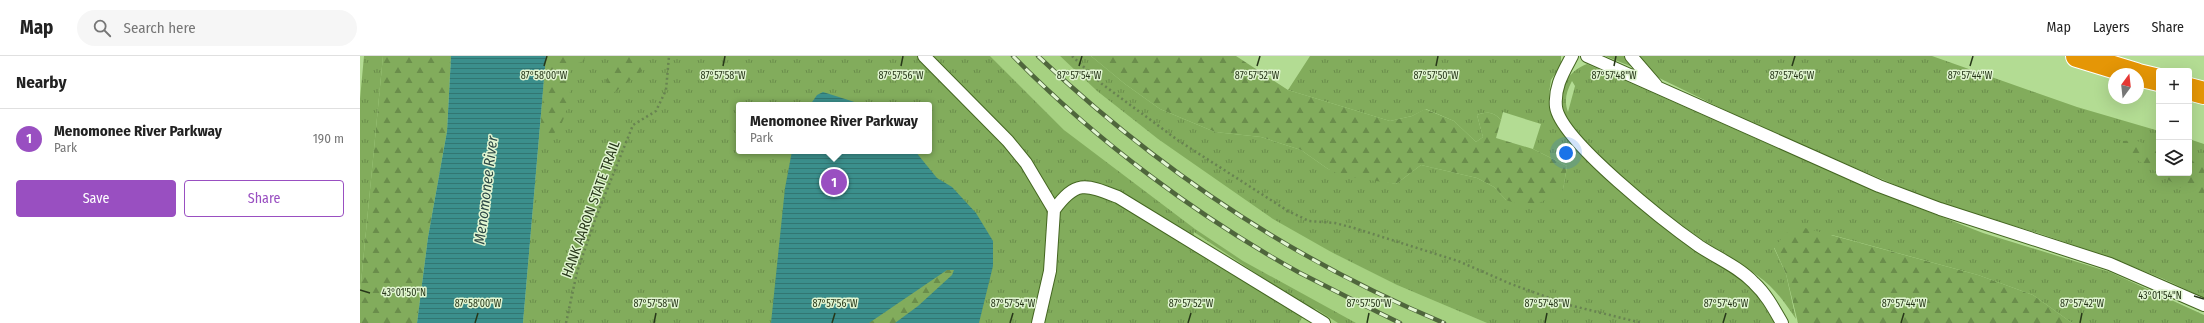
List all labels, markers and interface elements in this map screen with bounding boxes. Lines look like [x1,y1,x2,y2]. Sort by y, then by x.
search box [77,10,357,46]
text: Map [20,16,53,39]
icon: search [91,17,113,39]
text: Search here [123,19,196,37]
text: Map [2047,19,2071,36]
text: Layers [2093,19,2129,36]
text: Share [2151,19,2184,36]
north arrow [2108,68,2144,104]
map controls [2156,68,2192,176]
button: + [2156,68,2192,104]
text: 87°58'00"W [521,70,568,82]
text: 87°57'58"W [701,70,746,82]
text: 87°57'56"W [879,70,924,82]
text: 87°57'54"W [1057,70,1102,82]
text: 87°57'52"W [1235,70,1280,82]
text: 87°57'50"W [1413,70,1459,82]
text: 87°57'48"W [1592,70,1637,82]
text: 87°57'46"W [1770,70,1815,82]
text: 87°57'44"W [1948,70,1993,82]
text: Nearby [16,72,67,93]
popup [736,102,932,154]
button: − [2156,104,2192,140]
text: Menomonee River Parkway [750,112,918,130]
text: Menomonee River Parkway [54,122,222,140]
text: Park [750,130,773,145]
text: 1 [26,131,32,146]
text: 190 m [313,131,344,146]
water label: Menomonee River [470,134,502,245]
street label: HANK AARON STATE TRAIL [558,138,624,280]
text: Park [54,140,77,155]
button: layers [2156,140,2192,176]
your location [1556,143,1576,163]
pin: 1 [821,167,847,197]
button: Save [16,180,176,217]
button: Share [184,180,344,217]
text: 43°01'50"N [382,287,426,299]
text: 43°01'54"N [2138,290,2182,302]
text: 87°58'00"W [455,298,502,310]
text: 87°57'58"W [634,298,679,310]
text: 87°57'56"W [813,298,858,310]
text: 87°57'54"W [991,298,1036,310]
text: 87°57'52"W [1169,298,1214,310]
text: 87°57'50"W [1346,298,1392,310]
text: 87°57'48"W [1525,298,1570,310]
text: 87°57'46"W [1704,298,1749,310]
text: 87°57'44"W [1882,298,1927,310]
text: 87°57'42"W [2060,298,2105,310]

